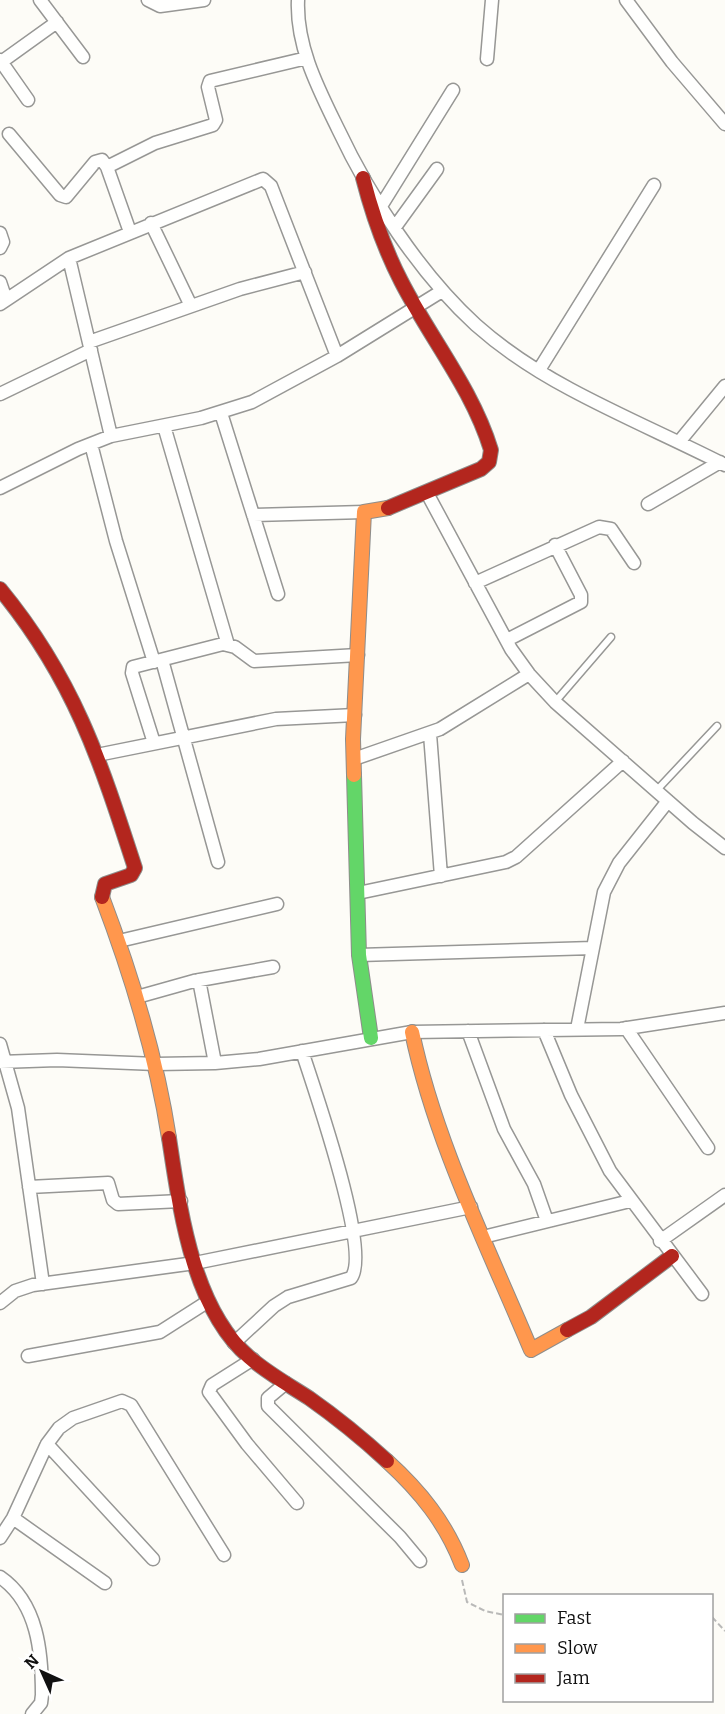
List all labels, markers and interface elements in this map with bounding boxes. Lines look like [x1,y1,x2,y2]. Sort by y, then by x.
legend [503,1594,713,1702]
text: Fast [557,1607,592,1629]
text: Slow [557,1637,598,1659]
north arrow [12,1642,72,1702]
text: N [21,1651,43,1673]
text: Jam [556,1667,590,1689]

